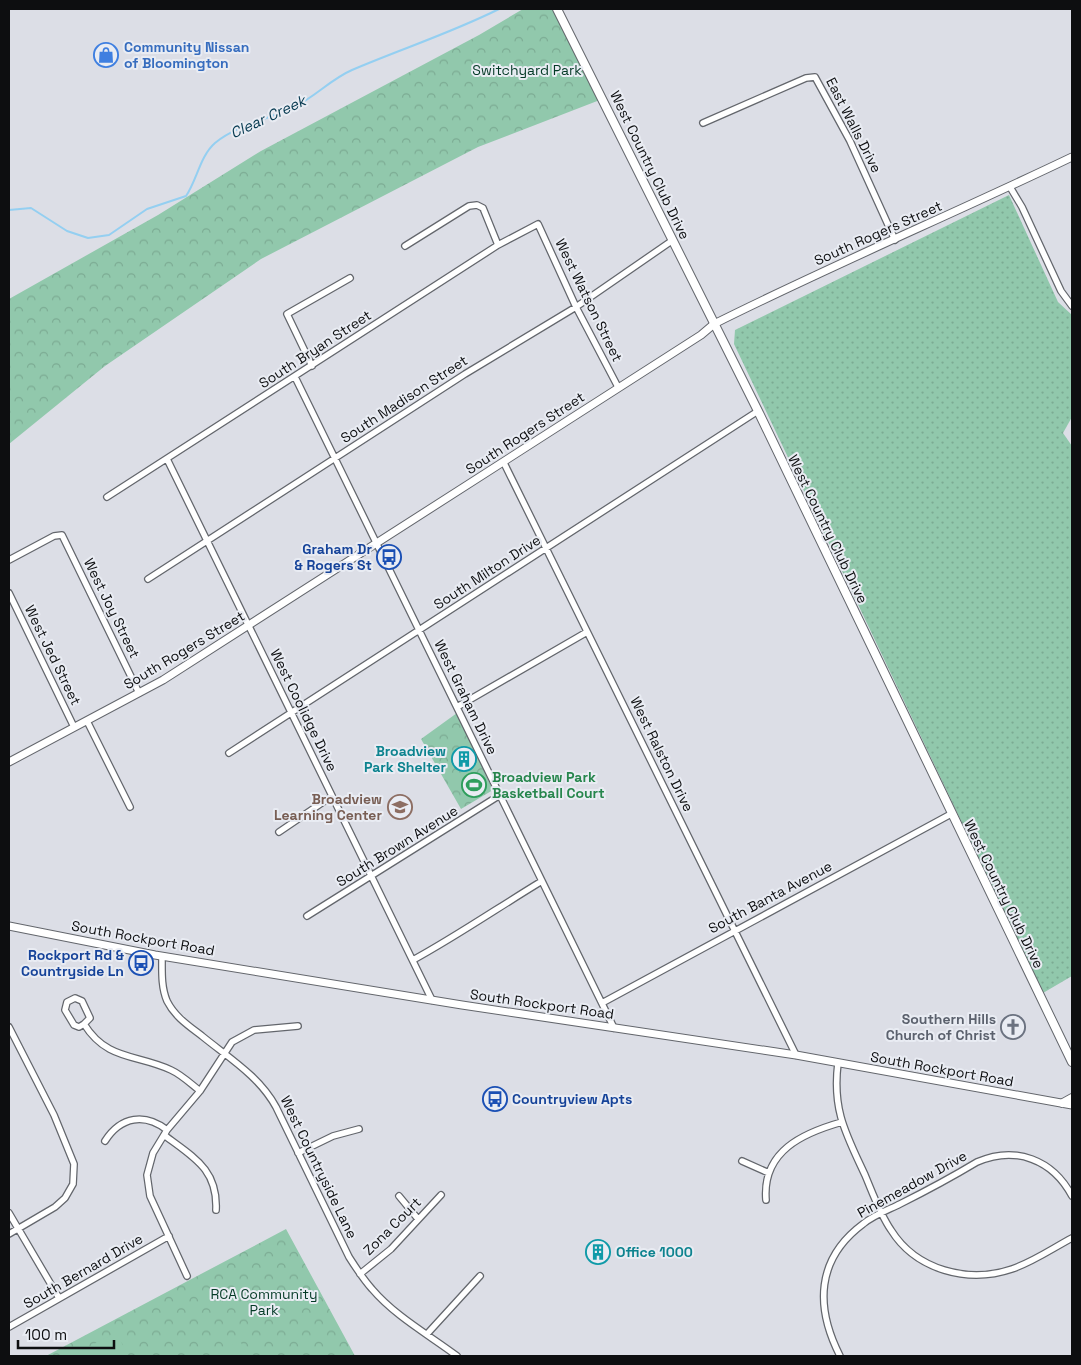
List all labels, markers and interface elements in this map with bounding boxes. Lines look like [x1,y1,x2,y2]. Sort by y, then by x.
place label: Community Nissan of Bloomington [124,38,249,72]
shop icon: Community Nissan of Bloomington [93,42,119,68]
park label: Switchyard Park [472,61,582,79]
street label: East Walls Drive [822,74,886,176]
street label: West Country Club Drive [606,88,694,242]
water label: Clear Creek [227,90,310,142]
street label: South Rogers Street [811,197,945,269]
street label: West Watson Street [551,236,627,364]
street label: South Bryan Street [255,306,375,392]
street label: South Madison Street [337,351,471,447]
street label: South Rogers Street [462,388,588,478]
street label: West Country Club Drive [784,452,872,606]
street label: South Milton Drive [430,531,544,613]
place label: Graham Dr & Rogers St [295,540,372,574]
bus stop icon: Graham Dr & Rogers St [376,544,402,570]
street label: West Joy Street [80,555,144,661]
street label: West Jed Street [21,602,85,708]
street label: South Rogers Street [120,607,248,693]
street label: West Graham Drive [430,637,502,757]
street label: West Coolidge Drive [266,646,342,774]
street label: West Ralston Drive [626,694,698,814]
place label: Broadview Park Shelter [364,742,446,776]
building icon: Broadview Park Shelter [451,746,477,772]
place label: Broadview Park Basketball Court [492,768,605,802]
sports icon: Broadview Park Basketball Court [461,772,487,798]
place label: Broadview Learning Center [274,790,382,824]
school or university icon: Broadview Learning Center [387,794,413,820]
street label: South Brown Avenue [333,801,461,891]
street label: West Country Club Drive [960,817,1048,971]
street label: South Banta Avenue [705,857,835,937]
street label: South Rockport Road [70,917,216,959]
place label: Rockport Rd & Countryside Ln [21,946,125,980]
bus stop icon: Rockport Rd & Countryside Ln [128,950,154,976]
street label: South Rockport Road [469,985,615,1023]
place label: Southern Hills Church of Christ [886,1010,996,1044]
church icon: Southern Hills Church of Christ [1000,1014,1026,1040]
street label: South Rockport Road [869,1048,1015,1090]
bus stop icon: Countryview Apts [482,1086,508,1112]
place label: Countryview Apts [512,1090,632,1108]
street label: West Countryside Lane [277,1093,361,1241]
street label: Pinemeadow Drive [854,1146,970,1222]
street label: Zona Court [359,1193,425,1259]
street label: South Bernard Drive [20,1229,146,1313]
building icon: Office 1000 [585,1239,611,1265]
place label: Office 1000 [616,1243,693,1261]
park label: RCA Community Park [210,1285,318,1319]
scale bar [18,1318,114,1350]
text: 100 m [25,1325,67,1344]

